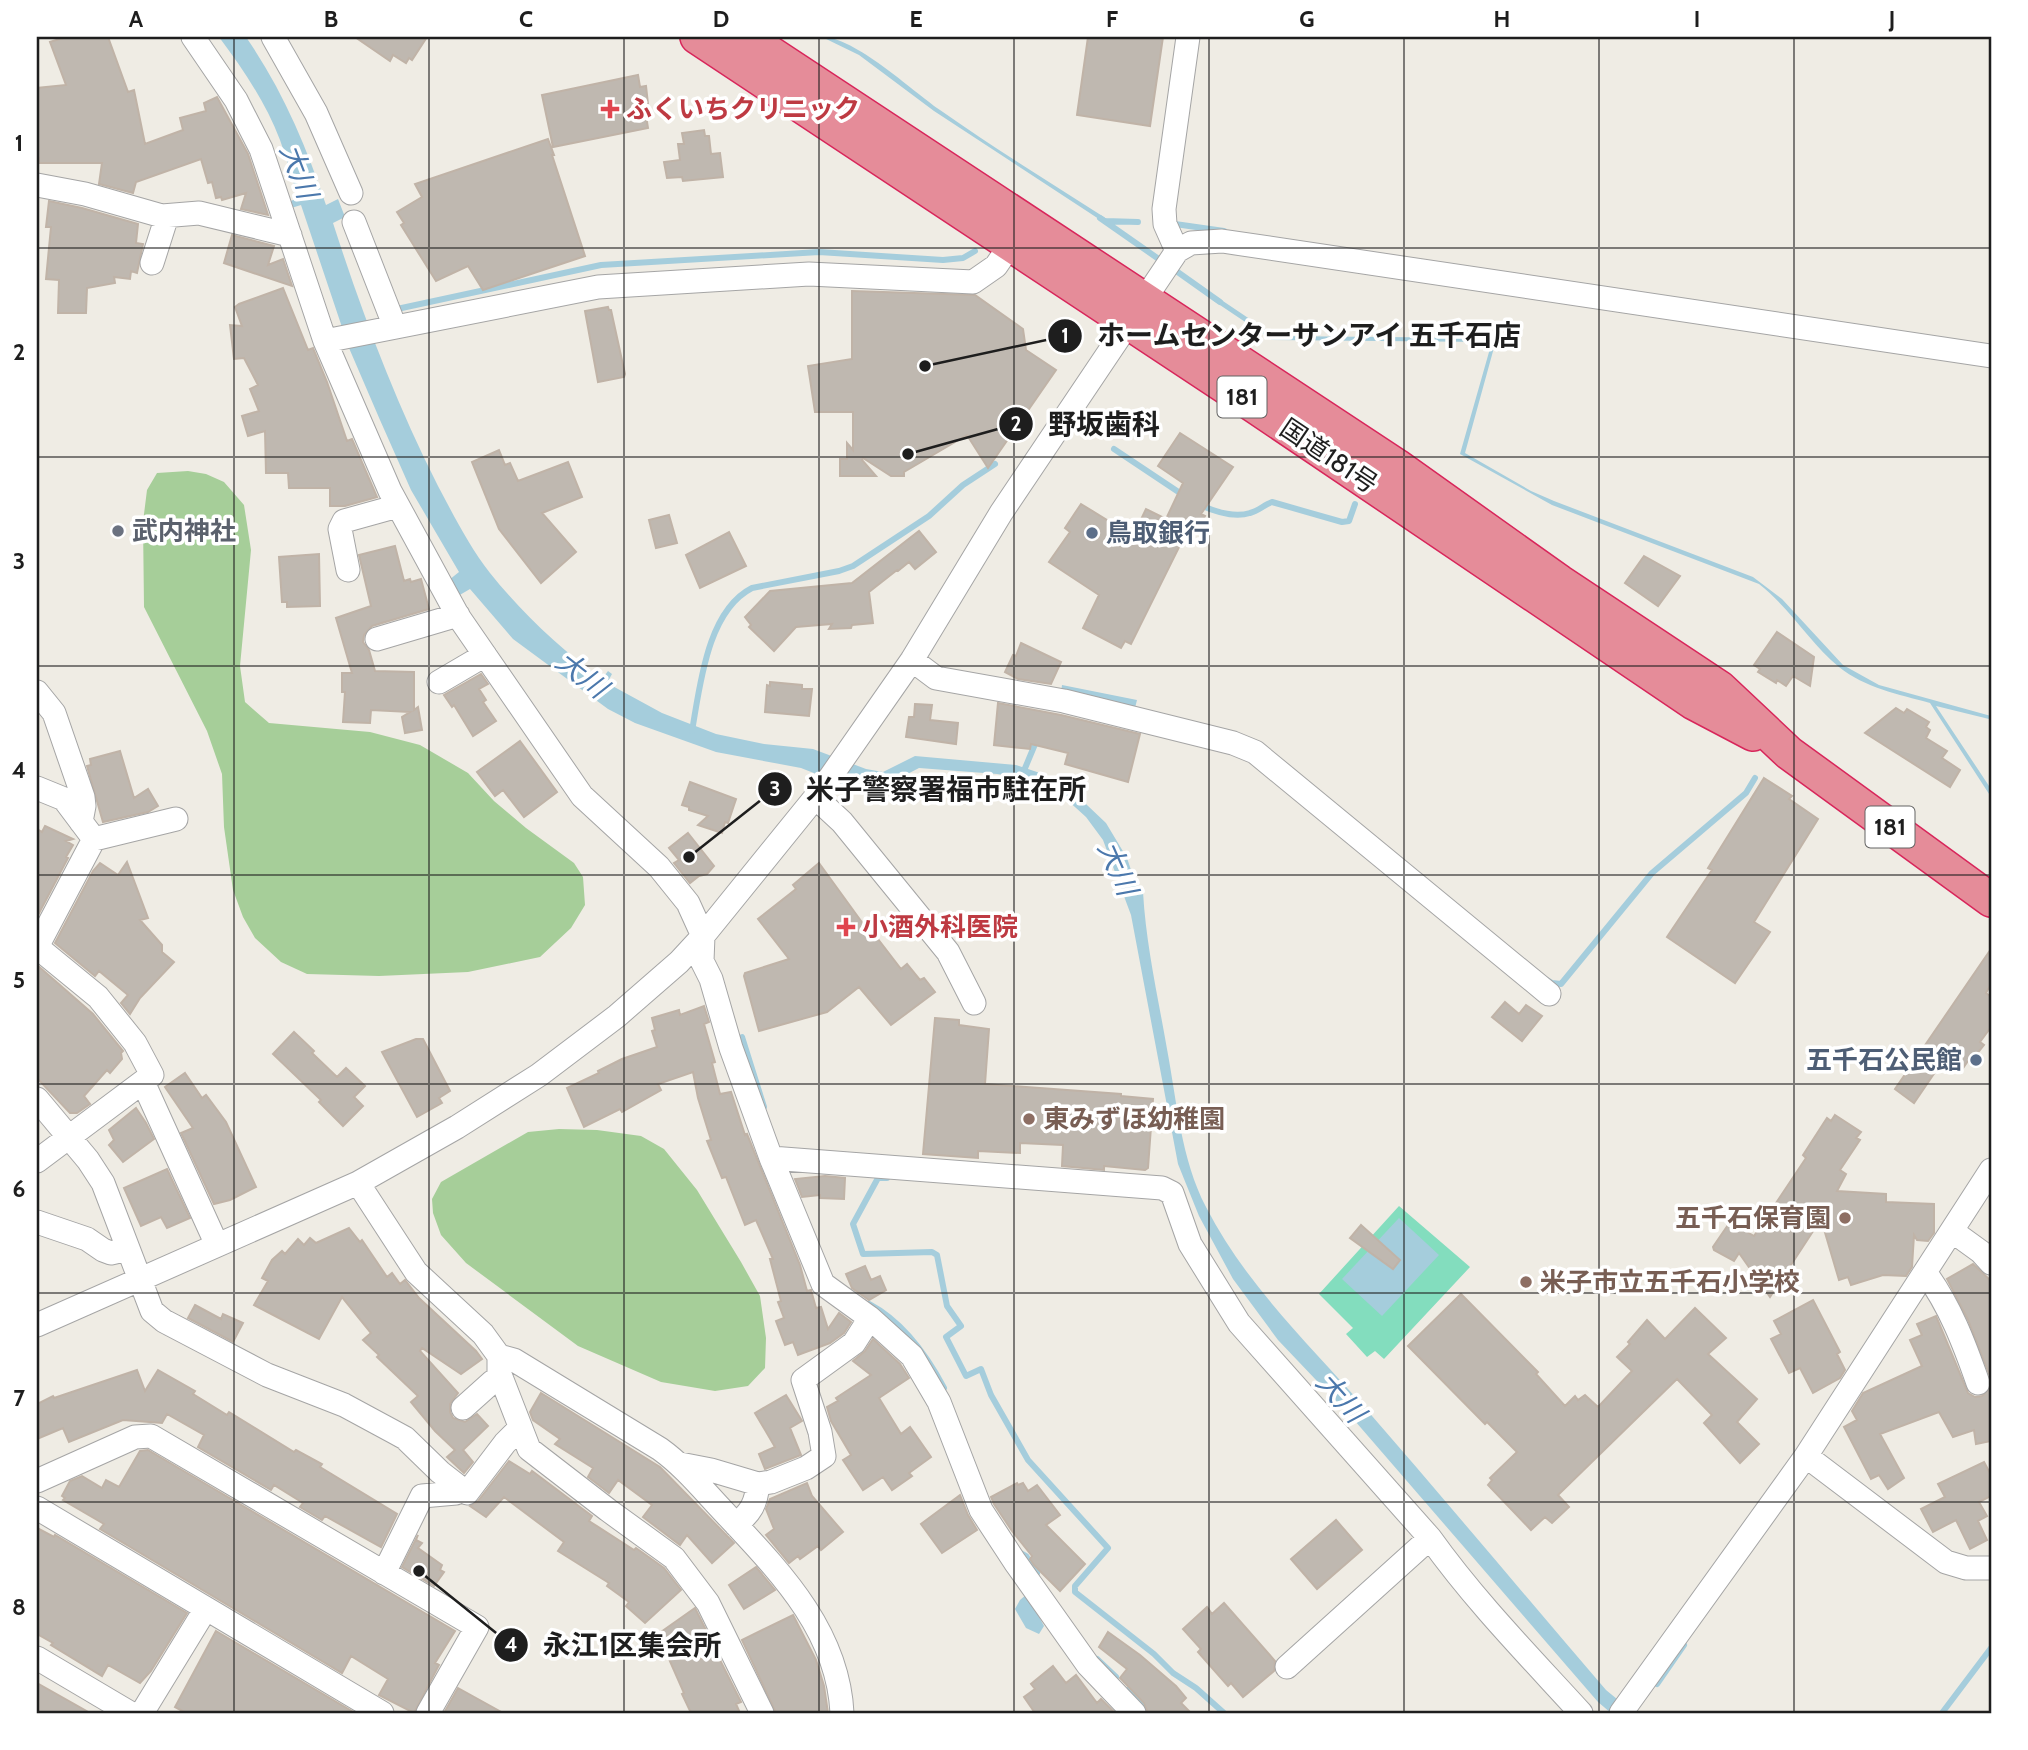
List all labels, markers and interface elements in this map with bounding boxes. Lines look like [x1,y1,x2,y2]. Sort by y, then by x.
text: A [129,5,144,33]
text: B [324,5,338,33]
text: C [519,5,533,33]
text: D [713,5,729,33]
text: E [909,5,923,33]
text: F [1106,5,1118,33]
text: G [1299,5,1315,33]
text: H [1494,5,1510,33]
text: I [1694,5,1700,33]
text: J [1888,5,1895,33]
place label: ふくいちクリニック [626,93,860,125]
marker: ふくいちクリニック [600,99,620,119]
text: 1 [15,129,23,157]
water label: 大川 [273,139,326,206]
callout: ホームセンターサンアイ 五千石店 [1047,311,1536,360]
text: ホームセンターサンアイ 五千石店 [1097,318,1521,352]
text: 1 [1061,323,1069,348]
text: 2 [13,338,25,366]
road number: 181 [1218,376,1266,418]
callout: 野坂歯科 [999,400,1174,449]
text: 野坂歯科 [1048,407,1160,441]
text: 2 [1010,411,1022,436]
street label: 国道181号 [1274,412,1384,500]
place label: 武内神社 [132,515,236,547]
place label: 鳥取銀行 [1106,517,1210,549]
marker: 武内神社 [110,523,126,539]
marker: 鳥取銀行 [1084,525,1100,541]
text: 3 [13,547,25,575]
water label: 大川 [549,643,617,706]
text: 4 [12,756,26,784]
callout: 米子警察署福市駐在所 [757,764,1100,813]
text: 米子警察署福市駐在所 [806,772,1086,806]
text: 3 [769,776,781,801]
road number: 181 [1866,806,1914,848]
water label: 大川 [1091,835,1146,903]
place label: 小酒外科医院 [862,911,1018,943]
marker: 小酒外科医院 [836,917,856,937]
text: 5 [13,966,25,994]
place label: 五千石公民館 [1806,1044,1962,1076]
marker: 五千石公民館 [1968,1052,1984,1068]
place label: 東みずほ幼稚園 [1043,1103,1225,1135]
marker: 東みずほ幼稚園 [1021,1111,1037,1127]
text: 6 [13,1175,25,1203]
place label: 五千石保育園 [1675,1202,1831,1234]
marker: 五千石保育園 [1837,1210,1853,1226]
place label: 米子市立五千石小学校 [1540,1266,1800,1298]
marker: 米子市立五千石小学校 [1518,1274,1534,1290]
water label: 大川 [1310,1365,1374,1431]
text: 7 [13,1384,25,1412]
text: 8 [12,1593,26,1621]
callout: 永江1区集会所 [494,1620,735,1669]
text: 永江1区集会所 [543,1628,721,1662]
text: 4 [504,1632,518,1657]

